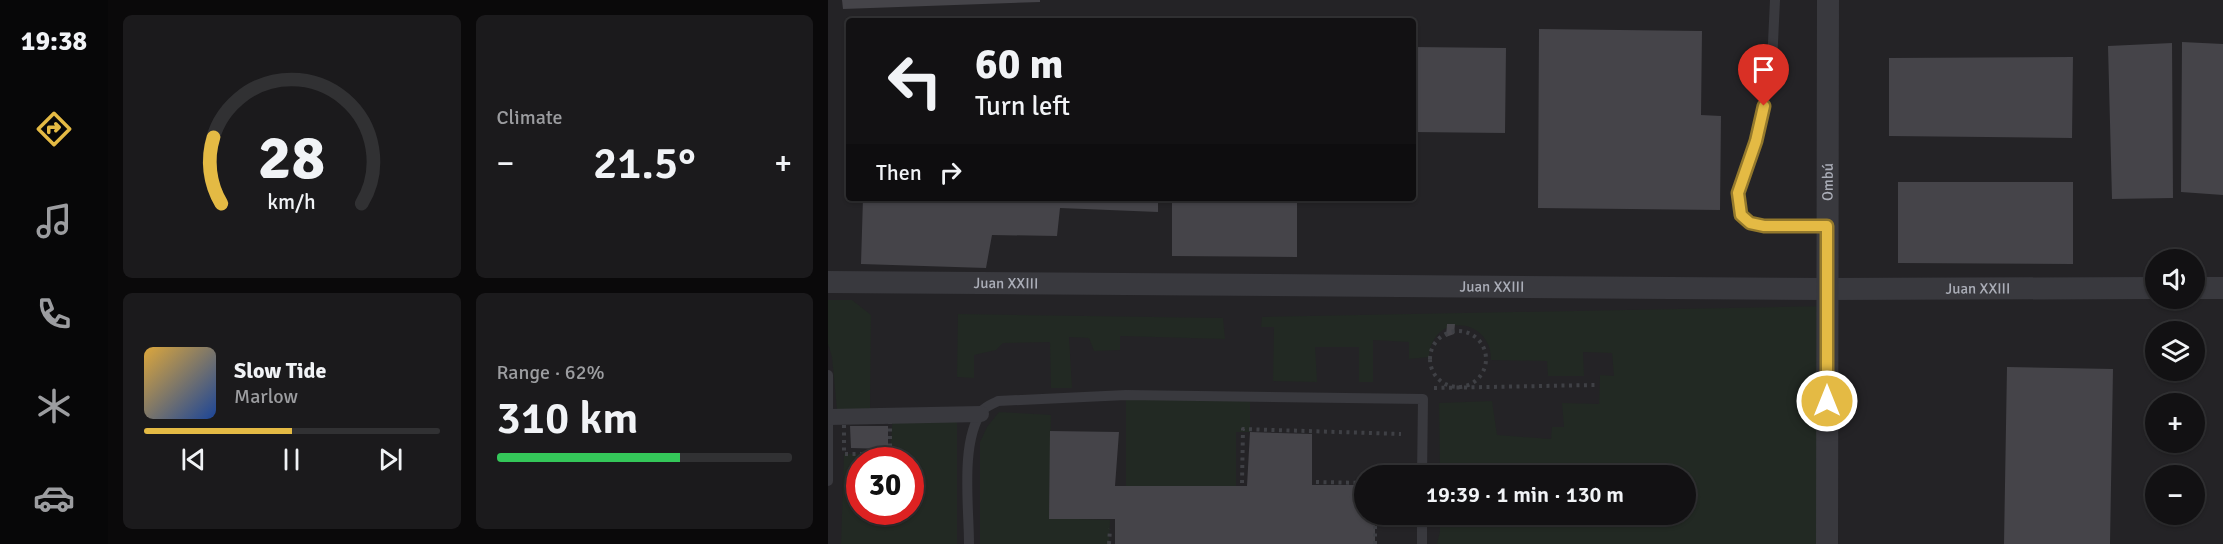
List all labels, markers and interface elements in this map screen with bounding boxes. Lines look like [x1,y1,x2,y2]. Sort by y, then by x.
text: 19:38 [21,25,87,58]
text: 60 m [975,39,1064,90]
icon: left [876,42,954,120]
pin [1738,44,1789,106]
icon: arrive [1747,53,1780,86]
text: Turn left [975,90,1070,123]
text: Climate [497,105,562,130]
icon: directions [33,108,75,150]
text: 28 [258,119,325,196]
text: 21.5° [593,136,696,191]
text: − [497,143,514,184]
text: + [774,143,792,184]
icon: right [934,156,967,189]
text: Then [876,159,922,186]
street label: Ombú [1819,163,1837,201]
text: km/h [267,189,316,215]
icon: music [33,200,75,242]
map controls [2145,249,2205,525]
button: sound [2145,249,2205,309]
street label: Juan XXIII [973,274,1039,292]
street label: Juan XXIII [1459,277,1524,296]
street label: Juan XXIII [1945,279,2010,298]
icon: phone [33,293,75,335]
button: layers [2145,321,2205,381]
text: Slow Tide [234,357,326,384]
text: Range · 62% [497,360,605,385]
position arrow [1795,369,1859,433]
text: Marlow [234,384,298,409]
icon: climate [33,385,75,427]
text: 310 km [497,391,639,446]
button: + [2145,393,2205,453]
icon: previous [177,443,210,476]
icon: pause [275,443,308,476]
icon: next [374,443,407,476]
speed limit sign: 30 [846,447,924,525]
button: − [2145,465,2205,525]
icon: car [33,477,75,519]
text: 19:39 · 1 min · 130 m [1426,481,1624,508]

